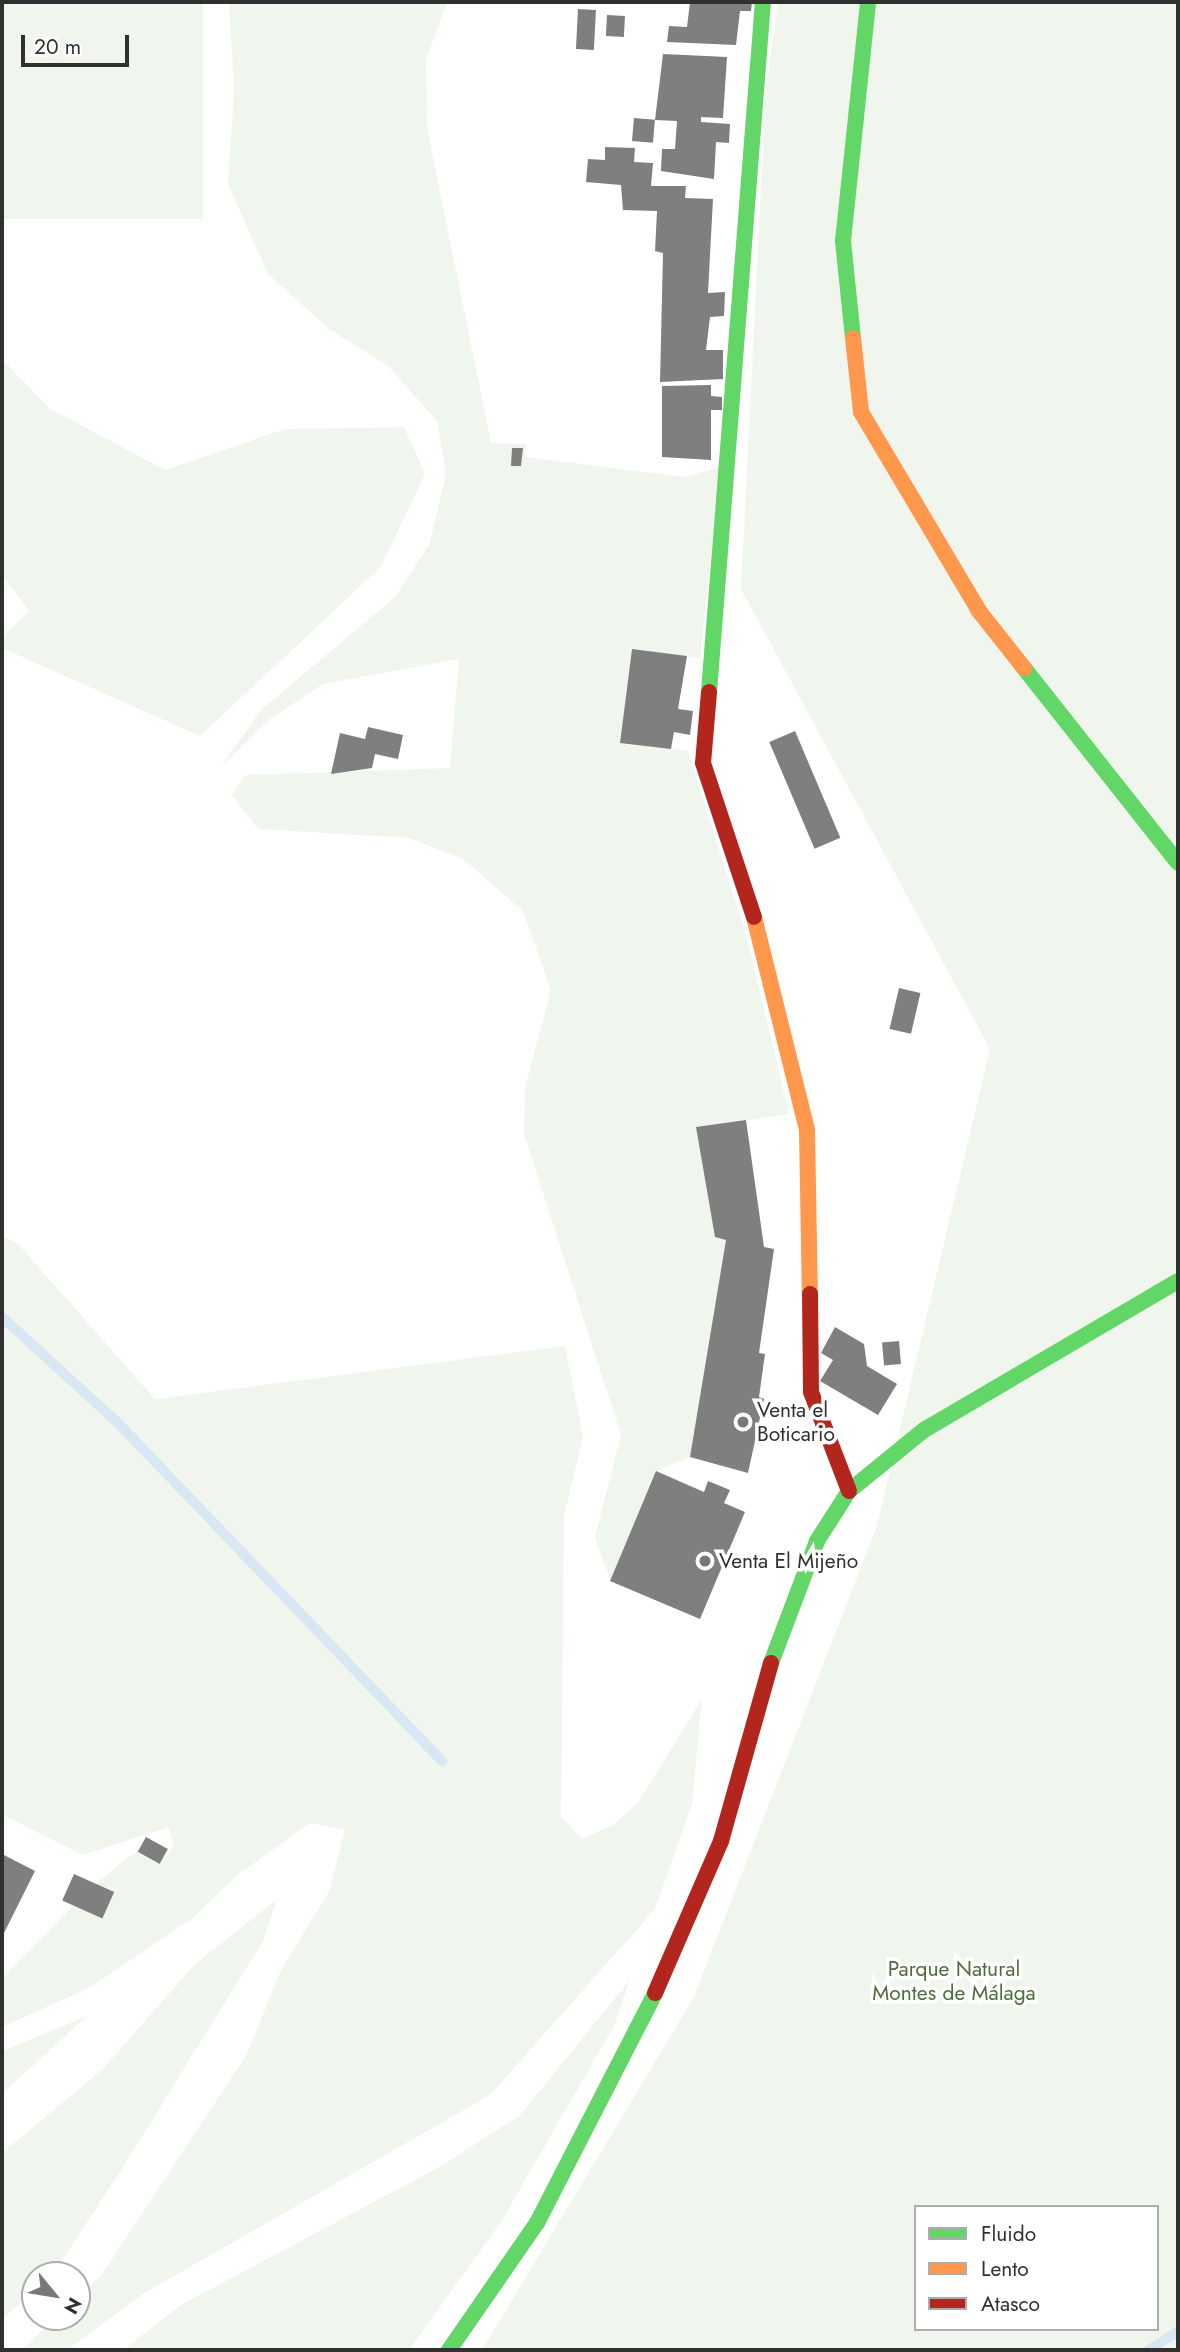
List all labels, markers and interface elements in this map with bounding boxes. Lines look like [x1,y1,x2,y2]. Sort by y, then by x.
scale bar [24,21,133,65]
text: 20 m [34,32,81,62]
place label: Venta el Boticario [757,1397,835,1447]
marker: Venta el Boticario [735,1414,751,1430]
place label: Venta El Mijeño [719,1548,858,1574]
marker: Venta El Mijeño [697,1553,713,1569]
park label: Parque Natural Montes de Málaga [872,1956,1036,2006]
legend [914,2205,1159,2331]
text: Fluido [981,2219,1036,2249]
text: Lento [981,2254,1029,2284]
north arrow [21,2261,91,2331]
text: Atasco [981,2289,1040,2319]
text: N [57,2292,88,2319]

